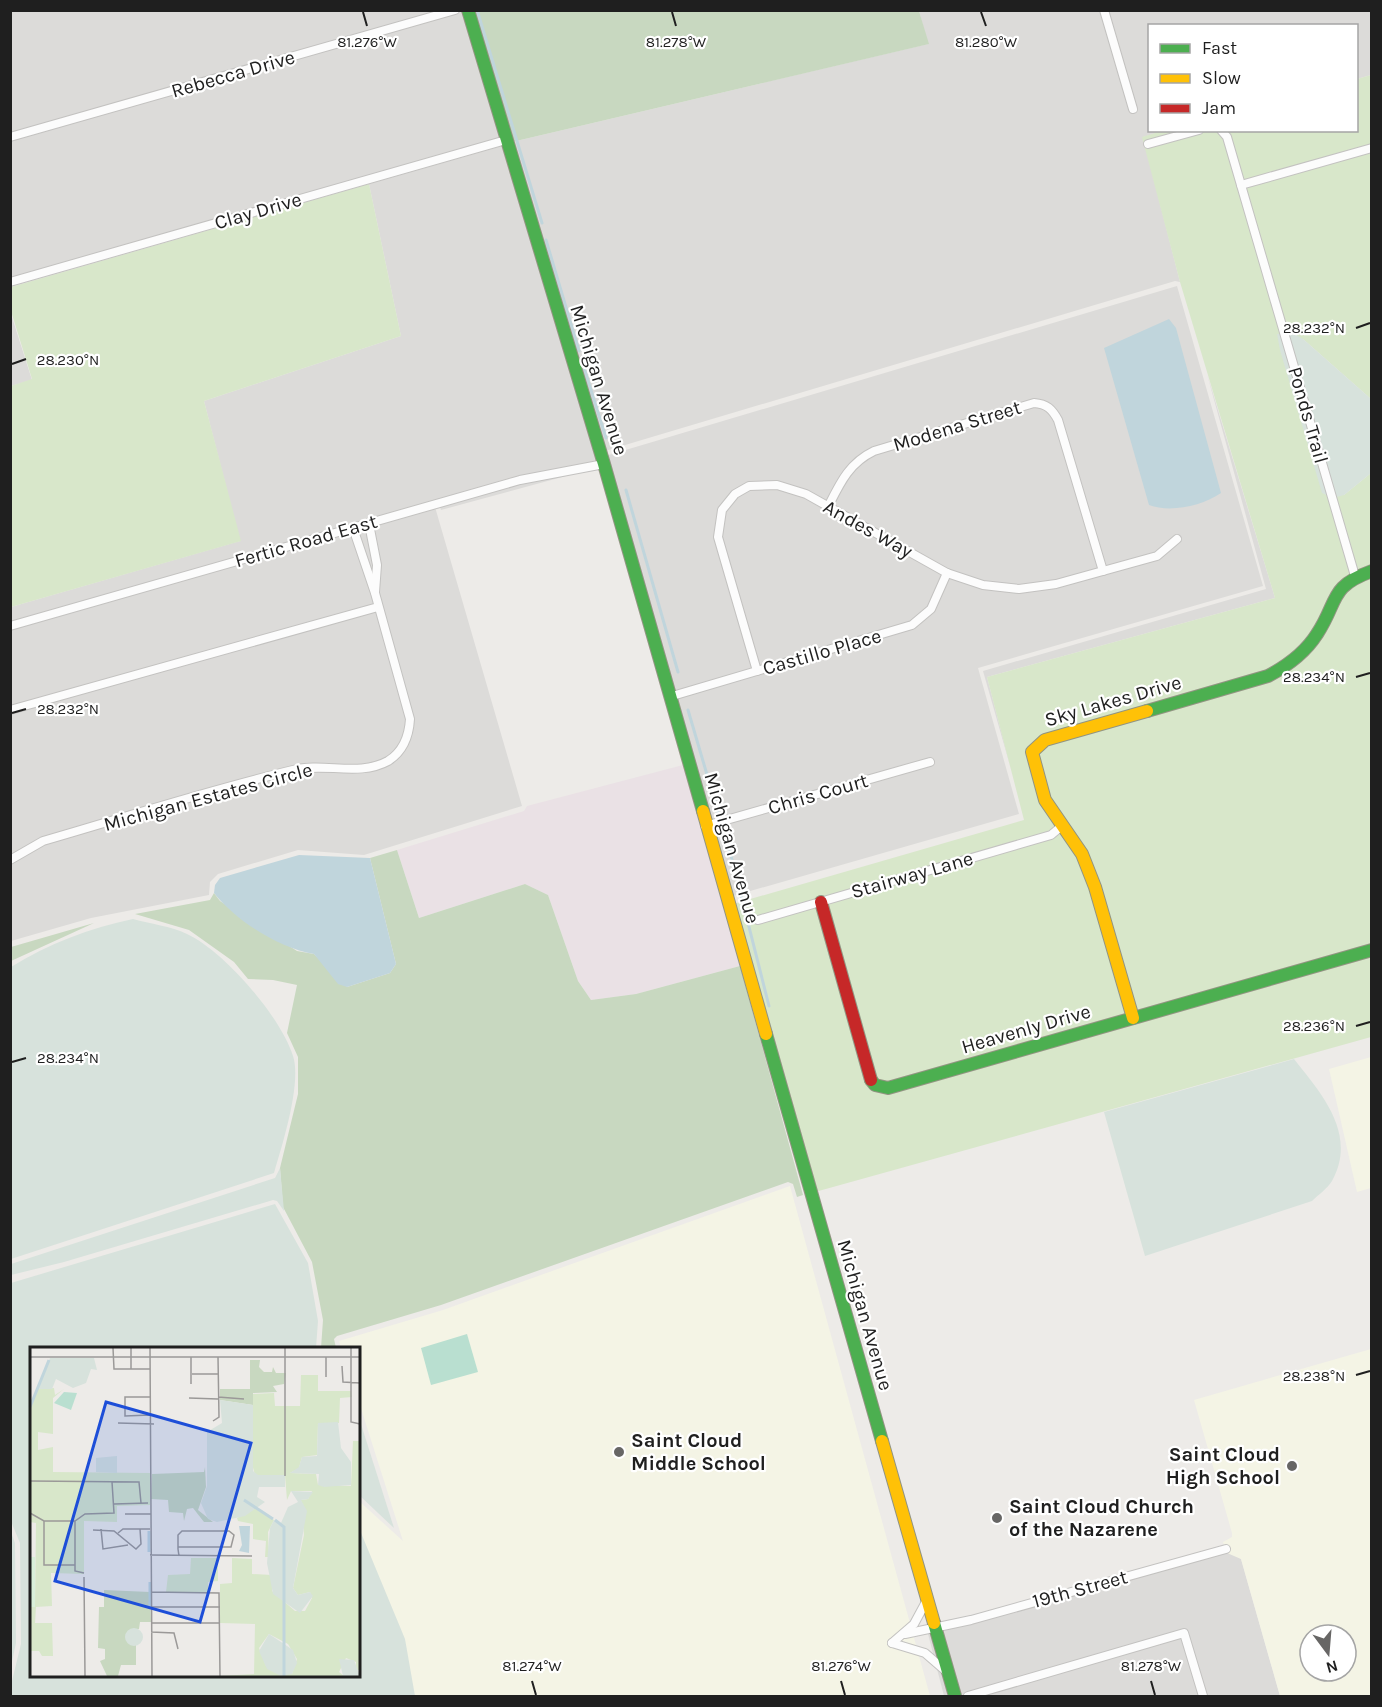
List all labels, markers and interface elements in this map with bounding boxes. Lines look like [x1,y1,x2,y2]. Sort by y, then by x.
legend [1148,24,1358,132]
text: 81.276°W [337,33,397,51]
text: 81.278°W [646,33,707,51]
text: 81.280°W [955,33,1018,51]
text: Fast [1202,37,1237,59]
street label: Rebecca Drive [168,45,298,103]
text: Slow [1202,67,1241,89]
text: Jam [1202,97,1236,119]
street label: Clay Drive [212,188,304,234]
street label: Michigan Avenue [565,302,633,458]
text: 28.232°N [1283,319,1345,337]
text: 28.230°N [37,351,99,369]
street label: Ponds Trail [1283,364,1333,466]
street label: Modena Street [890,395,1024,456]
street label: Andes Way [819,495,917,563]
street label: Fertic Road East [232,510,380,572]
street label: Castillo Place [760,624,884,680]
text: 28.234°N [1283,668,1345,686]
street label: Sky Lakes Drive [1042,671,1184,731]
text: 28.232°N [37,700,99,718]
street label: Michigan Estates Circle [101,758,315,836]
street label: Chris Court [765,769,871,819]
street label: Michigan Avenue [699,770,765,926]
street label: Stairway Lane [848,847,976,903]
street label: Heavenly Drive [959,1000,1093,1058]
text: 28.236°N [1283,1017,1345,1035]
text: 28.234°N [37,1049,99,1067]
street label: Michigan Avenue [832,1237,898,1393]
inset map [30,1347,360,1677]
text: 28.238°N [1283,1367,1345,1385]
place label: Saint Cloud Middle School [631,1429,766,1475]
place label: Saint Cloud High School [1166,1443,1280,1489]
marker: Saint Cloud Middle School [612,1445,626,1459]
marker: Saint Cloud High School [1285,1459,1299,1473]
place label: Saint Cloud Church of the Nazarene [1009,1495,1194,1541]
marker: Saint Cloud Church of the Nazarene [990,1511,1004,1525]
street label: 19th Street [1030,1565,1131,1613]
north arrow [1298,1623,1358,1683]
text: N [1324,1656,1340,1678]
text: 81.274°W [502,1657,562,1675]
text: 81.276°W [811,1657,871,1675]
text: 81.278°W [1121,1657,1182,1675]

